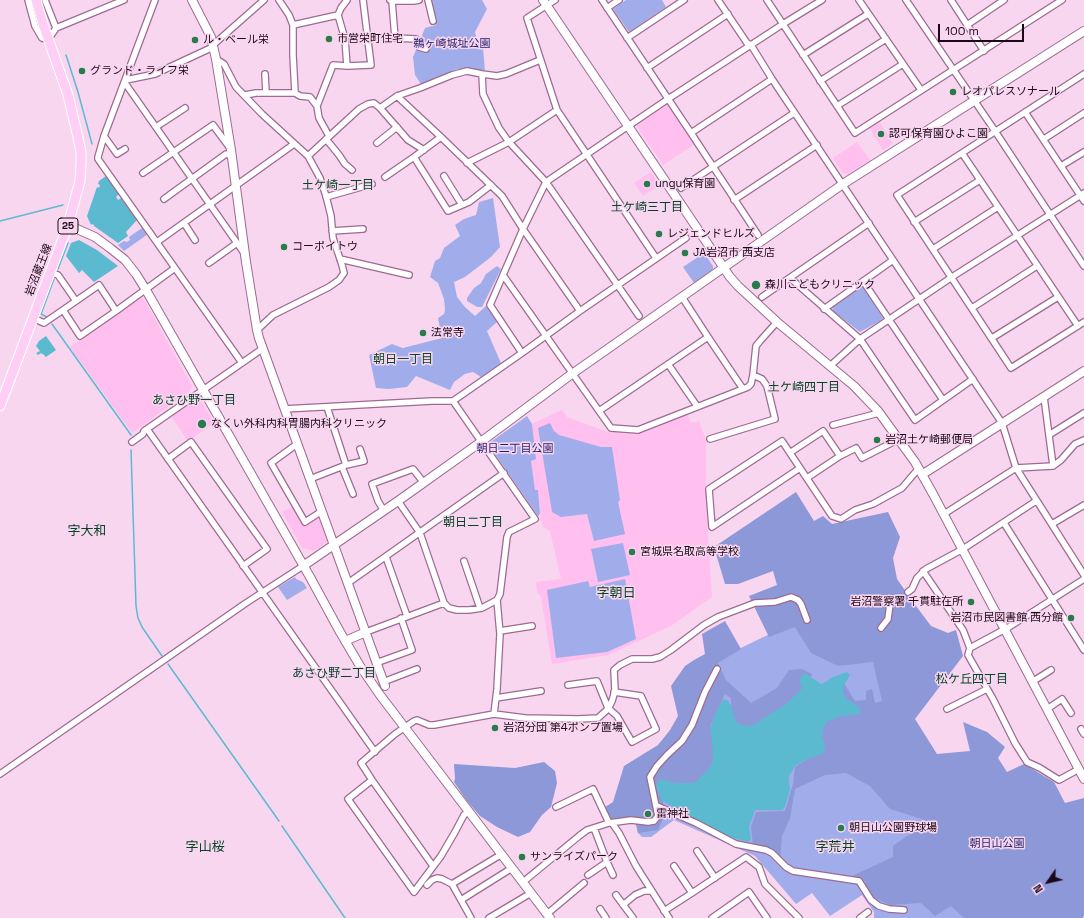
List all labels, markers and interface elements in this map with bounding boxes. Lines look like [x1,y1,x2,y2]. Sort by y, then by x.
scale bar [940,16,1026,42]
text: 100 m [945,23,979,39]
place label: 市営栄町住宅 [337,32,403,46]
place label: ル・ベール栄 [203,33,269,47]
marker: 市営栄町住宅 [324,34,334,44]
marker: ル・ベール栄 [190,35,200,45]
park label: 鵜ヶ崎城址公園 [414,37,490,51]
place label: グランド・ライフ栄 [90,64,189,78]
marker: グランド・ライフ栄 [77,66,87,76]
place label: レオパレスソナール [961,85,1060,99]
marker: レオパレスソナール [948,87,958,97]
place label: 認可保育園ひよこ園 [889,127,988,141]
marker: 認可保育園ひよこ園 [876,129,886,139]
place label: ungu保育園 [655,177,715,191]
district label: 土ケ崎一丁目 [302,179,374,193]
marker: ungu保育園 [642,179,652,189]
district label: 土ケ崎三丁目 [611,201,683,215]
road number: 25 [58,218,78,234]
place label: レジェンドヒルズ [667,227,755,241]
marker: レジェンドヒルズ [654,229,664,239]
place label: コーポイトウ [292,240,358,254]
street label: 岩沼蔵王線 [23,242,55,298]
marker: コーポイトウ [279,242,289,252]
place label: JA岩沼市 西支店 [693,246,775,260]
marker: JA岩沼市 西支店 [680,248,690,258]
place label: 森川こどもクリニック [765,278,875,292]
marker: 森川こどもクリニック [750,279,762,291]
place label: 法常寺 [431,326,464,340]
marker: 法常寺 [418,328,428,338]
district label: 朝日一丁目 [373,353,433,367]
district label: 土ケ崎四丁目 [768,381,840,395]
district label: あさひ野一丁目 [152,394,236,408]
place label: なくい外科内科胃腸内科クリニック [211,417,387,431]
marker: なくい外科内科胃腸内科クリニック [196,418,208,430]
place label: 岩沼土ケ崎郵便局 [885,433,973,447]
marker: 岩沼土ケ崎郵便局 [872,435,882,445]
park label: 朝日二丁目公園 [477,442,553,456]
district label: 朝日二丁目 [443,516,503,530]
district label: 字大和 [68,523,106,539]
place label: 宮城県名取高等学校 [640,545,739,559]
marker: 宮城県名取高等学校 [627,547,637,557]
district label: 字朝日 [597,585,635,601]
place label: 岩沼警察署 千貫駐在所 [850,595,963,609]
marker: 岩沼警察署 千貫駐在所 [966,597,976,607]
place label: 岩沼市民図書館 西分館 [950,611,1063,625]
marker: 岩沼市民図書館 西分館 [1066,613,1076,623]
district label: あさひ野二丁目 [292,667,376,681]
district label: 松ケ丘四丁目 [936,673,1008,687]
place label: 岩沼分団 第4ポンプ置場 [503,721,623,735]
marker: 岩沼分団 第4ポンプ置場 [490,723,500,733]
place label: 雷神社 [656,807,689,821]
marker: 雷神社 [643,809,653,819]
place label: 朝日山公園野球場 [849,821,937,835]
marker: 朝日山公園野球場 [836,823,846,833]
park label: 朝日山公園 [970,837,1024,851]
district label: 字山桜 [186,839,224,855]
district label: 字荒井 [816,839,854,855]
place label: サンライズパーク [530,850,618,864]
marker: サンライズパーク [517,852,527,862]
north arrow [1028,862,1068,902]
text: N [1030,882,1046,896]

